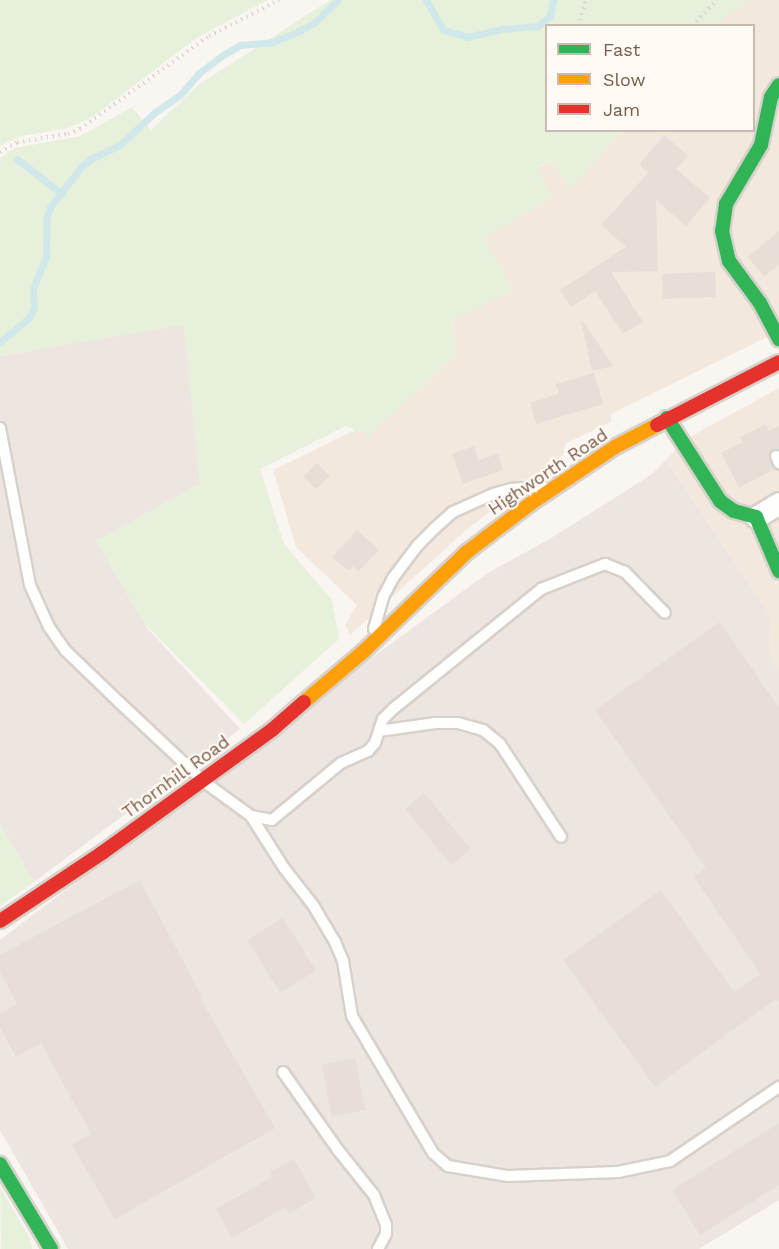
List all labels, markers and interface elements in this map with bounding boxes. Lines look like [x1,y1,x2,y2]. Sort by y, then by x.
legend [545,24,755,132]
text: Fast [603,39,640,60]
text: Slow [603,69,646,90]
text: Jam [603,99,640,120]
street label: Highworth Road [484,424,612,520]
street label: Thornhill Road [118,731,234,823]

